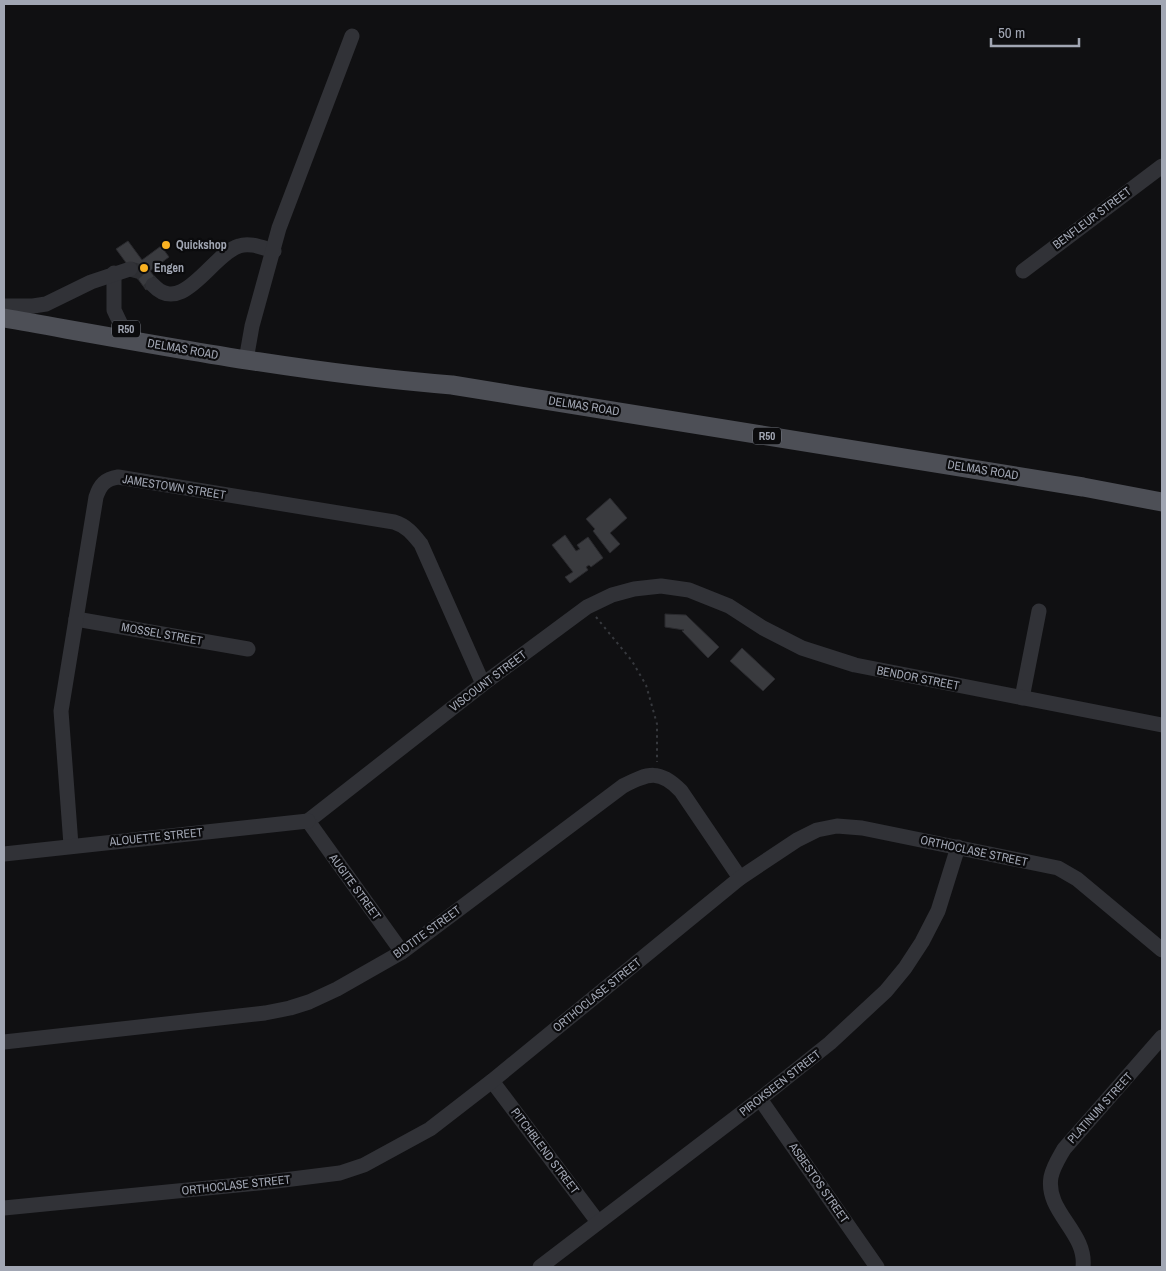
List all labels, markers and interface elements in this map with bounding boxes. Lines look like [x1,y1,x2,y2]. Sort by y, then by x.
scale bar [991,15,1078,47]
text: 50 m [998,22,1025,43]
street label: BENFLEUR STREET [1050,183,1134,253]
place label: Quickshop [176,237,227,253]
marker: Quickshop [160,239,172,251]
place label: Engen [154,260,184,276]
marker: Engen [138,262,150,274]
road number: R50 [112,320,140,338]
street label: DELMAS ROAD [146,335,220,363]
street label: DELMAS ROAD [547,392,621,420]
road number: R50 [753,428,781,444]
street label: DELMAS ROAD [946,456,1020,484]
street label: JAMESTOWN STREET [121,471,227,503]
street label: MOSSEL STREET [120,619,204,649]
street label: VISCOUNT STREET [446,647,530,715]
street label: BENDOR STREET [875,662,961,694]
street label: ALOUETTE STREET [108,824,203,850]
street label: ORTHOCLASE STREET [919,832,1029,870]
street label: AUGITE STREET [325,850,384,923]
street label: BIOTITE STREET [390,902,464,962]
street label: ORTHOCLASE STREET [550,954,644,1036]
street label: PIROKSEEN STREET [736,1046,824,1120]
street label: PLATINUM STREET [1064,1069,1136,1147]
street label: PITCHBLEND STREET [507,1105,583,1197]
street label: ASBESTOS STREET [785,1139,853,1226]
street label: ORTHOCLASE STREET [181,1171,291,1199]

